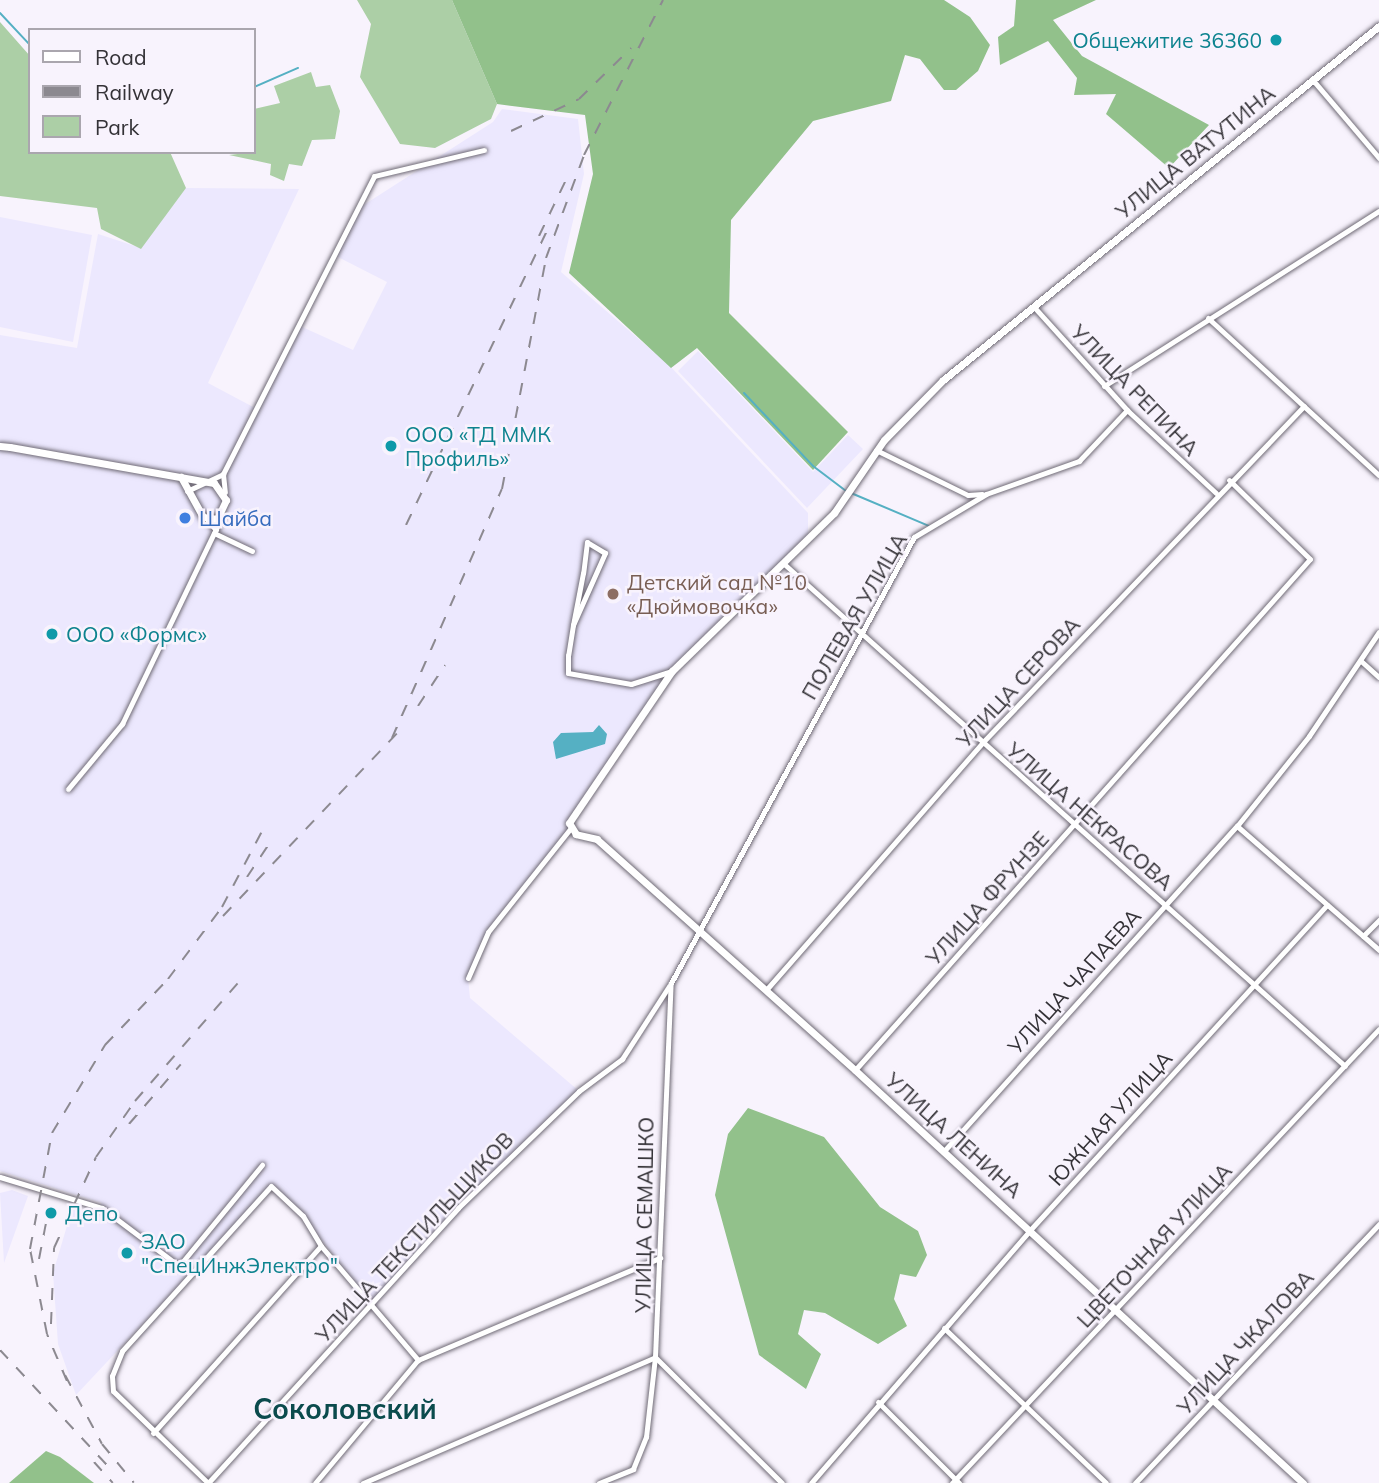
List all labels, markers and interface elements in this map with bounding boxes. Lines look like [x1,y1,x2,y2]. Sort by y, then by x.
place label: Общежитие 36360 [1073,27,1262,53]
legend [28,28,256,154]
marker: Общежитие 36360 [1268,32,1284,48]
text: Road [95,44,146,70]
text: Railway [95,79,174,105]
street label: УЛИЦА ВАТУТИНА [1110,80,1280,224]
text: Park [95,114,139,140]
street label: УЛИЦА РЕПИНА [1066,319,1204,461]
place label: ООО «ТД ММК Профиль» [405,421,551,471]
marker: ООО «ТД ММК Профиль» [383,438,399,454]
place label: Шайба [199,505,272,531]
marker: Шайба [177,510,193,526]
street label: ПОЛЕВАЯ УЛИЦА [796,528,912,704]
place label: Детский сад №10 «Дюймовочка» [627,569,807,619]
marker: Детский сад №10 «Дюймовочка» [605,586,621,602]
street label: УЛИЦА СЕРОВА [951,611,1085,753]
place label: ООО «Формс» [66,621,207,647]
marker: ООО «Формс» [44,626,60,642]
street label: УЛИЦА НЕКРАСОВА [1002,737,1178,895]
street label: УЛИЦА ФРУНЗЕ [920,826,1054,970]
street label: УЛИЦА ЧАПАЕВА [1002,903,1146,1059]
street label: ЮЖНАЯ УЛИЦА [1043,1046,1177,1190]
street label: УЛИЦА ЛЕНИНА [881,1067,1027,1203]
street label: УЛИЦА СЕМАШКО [630,1117,658,1313]
street label: УЛИЦА ТЕКСТИЛЬЩИКОВ [310,1127,518,1347]
street label: ЦВЕТОЧНАЯ УЛИЦА [1071,1158,1237,1332]
place label: Депо [65,1200,118,1226]
marker: Депо [43,1205,59,1221]
place label: ЗАО "СпецИнжЭлектро" [141,1228,338,1278]
marker: ЗАО "СпецИнжЭлектро" [119,1245,135,1261]
street label: УЛИЦА ЧКАЛОВА [1171,1264,1319,1420]
district label: Соколовский [253,1392,437,1426]

